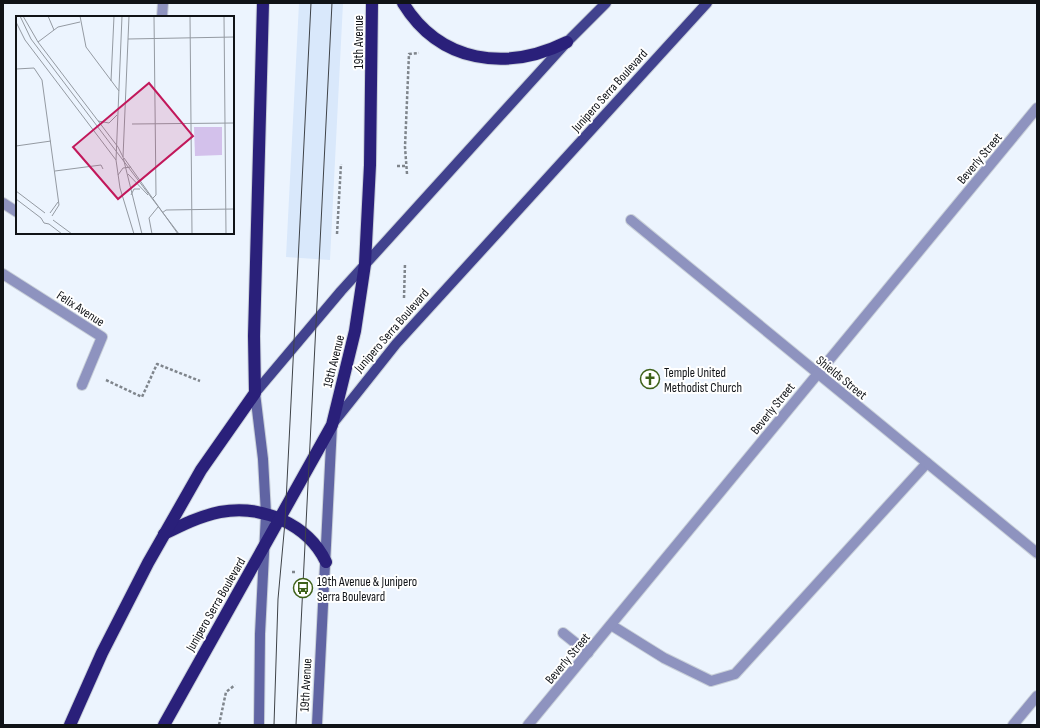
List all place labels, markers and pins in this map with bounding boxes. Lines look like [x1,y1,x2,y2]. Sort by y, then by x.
place label: Temple United Methodist Church [664,365,742,396]
church icon: Temple United Methodist Church [639,368,661,390]
place label: 19th Avenue & Junipero Serra Boulevard [317,574,417,605]
bus stop icon: 19th Avenue & Junipero Serra Boulevard [292,577,314,599]

